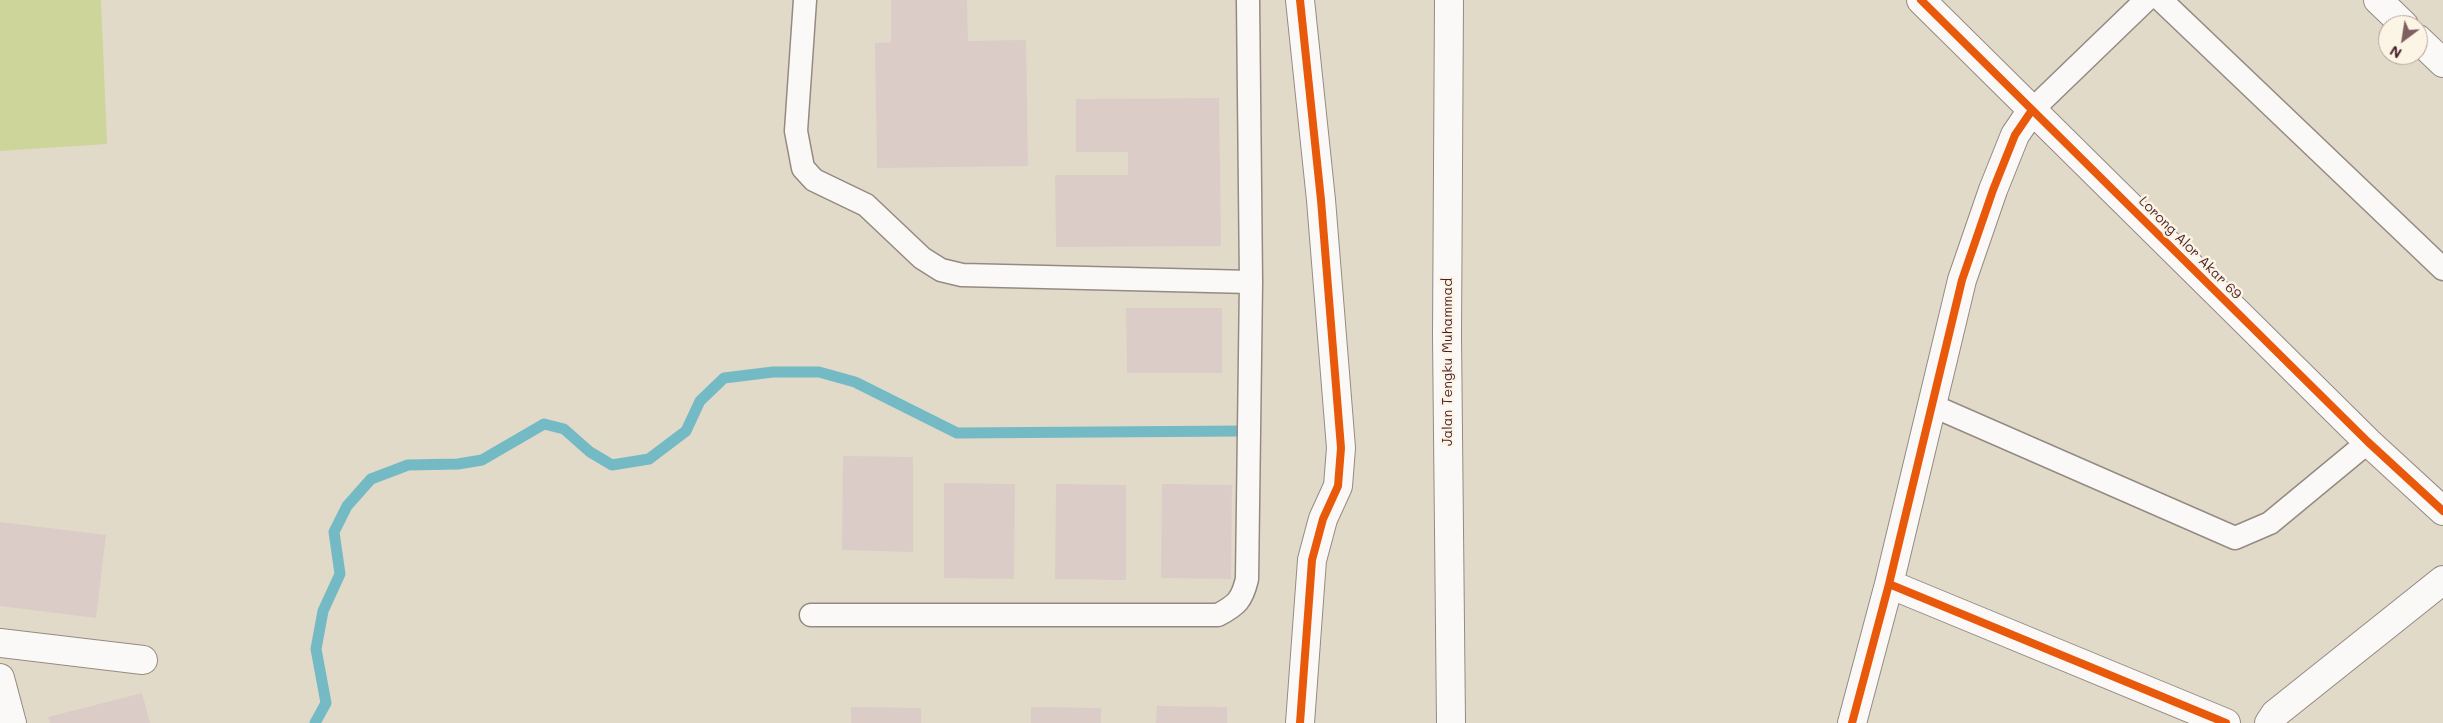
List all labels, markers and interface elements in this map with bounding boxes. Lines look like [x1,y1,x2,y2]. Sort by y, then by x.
north arrow [2378,15,2428,65]
text: N [2386,42,2405,63]
street label: Lorong Alor Akar 69 [2135,193,2245,303]
street label: Jalan Tengku Muhammad [1440,278,1456,446]

